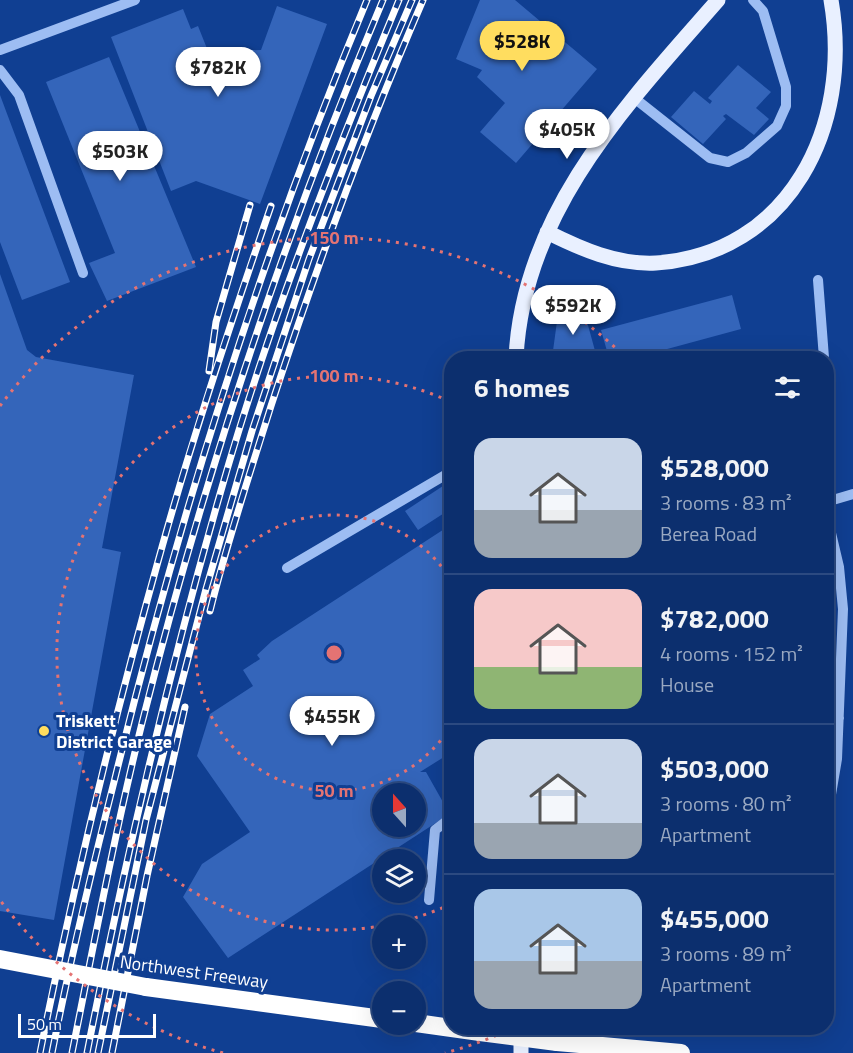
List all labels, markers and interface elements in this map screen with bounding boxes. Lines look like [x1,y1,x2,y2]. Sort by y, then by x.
pin: $528K [480,21,564,72]
text: $528K [494,25,550,56]
pin: $782K [176,47,260,98]
text: $782K [190,51,246,82]
pin: $405K [525,109,609,160]
text: $405K [539,113,595,144]
pin: $503K [78,131,162,182]
text: $503K [92,135,148,166]
text: 150 m [309,224,359,251]
pin: $592K [531,285,615,336]
text: $592K [545,289,601,320]
text: 100 m [309,362,359,389]
text: 6 homes [474,368,570,407]
icon: filters [771,371,804,404]
text: $528,000 [660,448,769,487]
icon: home [522,462,594,534]
text: 3 rooms · 83 m² [660,487,792,518]
text: Berea Road [660,518,757,549]
text: $782,000 [660,599,769,638]
icon: home [522,613,594,685]
text: 4 rooms · 152 m² [660,638,803,669]
centre of rings [324,643,344,663]
text: House [660,669,714,700]
pin: $455K [290,696,374,747]
text: $455K [304,700,360,731]
place label: Triskett District Garage [56,707,172,755]
marker: Triskett District Garage [37,724,51,738]
text: $503,000 [660,749,769,788]
icon: home [522,763,594,835]
text: 50 m [314,777,354,804]
north arrow [372,783,426,837]
map controls [372,783,426,1035]
text: 3 rooms · 80 m² [660,788,792,819]
text: Apartment [660,819,751,850]
button: layers [372,849,426,903]
text: $455,000 [660,899,769,938]
icon: home [522,913,594,985]
button: + [372,915,426,969]
text: 3 rooms · 89 m² [660,938,792,969]
street label: Northwest Freeway [118,948,270,995]
text: Apartment [660,969,751,1000]
button: − [372,981,426,1035]
scale bar [18,1011,156,1038]
text: 50 m [27,1012,62,1036]

